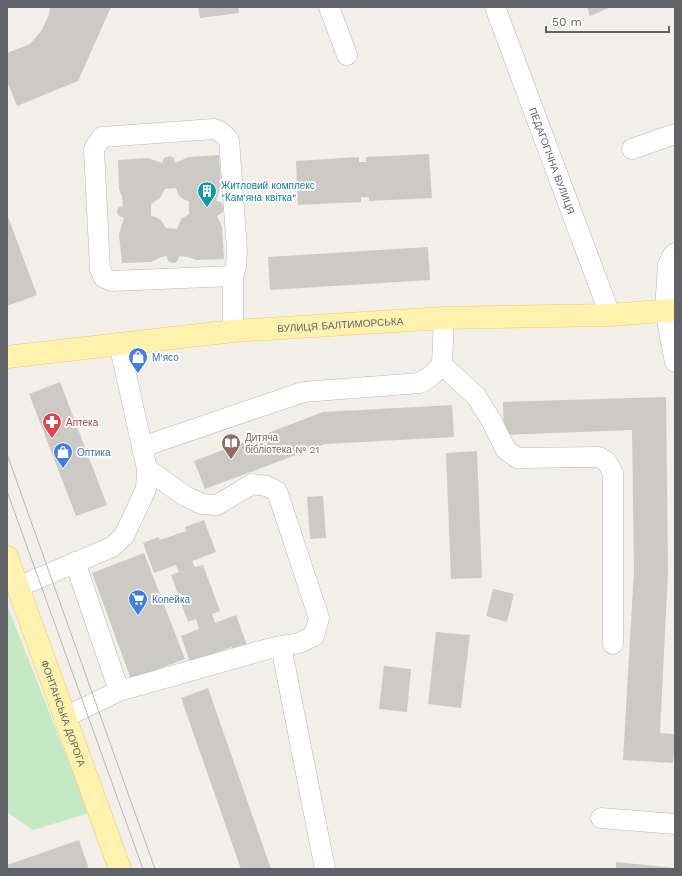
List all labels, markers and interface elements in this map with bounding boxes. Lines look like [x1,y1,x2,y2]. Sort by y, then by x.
scale bar [546,8,669,34]
text: 50 m [552,15,582,29]
street label: ПЕДАГОГІЧНА ВУЛИЦЯ [527,106,577,215]
building icon: Житловий комплекс "Кам'яна квітка" [196,180,218,208]
place label: Житловий комплекс "Кам'яна квітка" [221,180,315,203]
street label: ВУЛИЦЯ БАЛТИМОРСЬКА [277,315,404,334]
shop icon: М'ясо [127,346,149,374]
place label: М'ясо [152,352,179,363]
pharmacy icon: Аптека [41,411,63,439]
place label: Аптека [66,417,99,428]
library icon: Дитяча бібліотека № 21 [220,432,242,460]
place label: Дитяча бібліотека № 21 [245,432,319,455]
shop icon: Оптика [52,441,74,469]
place label: Оптика [77,447,111,458]
supermarket icon: Копейка [127,588,149,616]
place label: Копейка [152,594,191,605]
street label: ФОНТАНСЬКА ДОРОГА [39,658,88,768]

